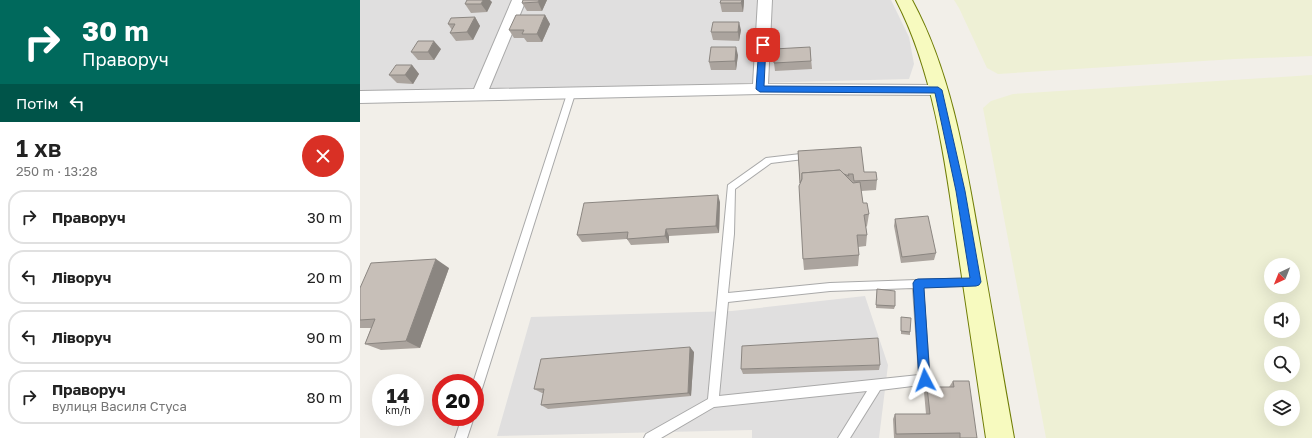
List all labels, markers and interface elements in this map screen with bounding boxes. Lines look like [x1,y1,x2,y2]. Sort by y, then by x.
text: 30 m [82,14,149,47]
icon: right [16,16,68,68]
pin [746,28,780,62]
icon: arrive [752,34,774,56]
text: Праворуч [82,48,169,70]
icon: left [66,92,88,114]
text: Потім [16,94,58,112]
text: 1 хв [16,133,62,162]
button: close [302,135,344,177]
text: 250 m · 13:28 [16,163,98,179]
icon: right [18,206,40,228]
text: Праворуч [52,208,126,226]
text: 30 m [307,208,342,226]
north arrow [1264,258,1300,294]
map controls [1264,258,1300,426]
icon: left [18,266,40,288]
text: Ліворуч [52,268,111,286]
text: 20 m [307,268,342,286]
button: sound [1264,302,1300,338]
icon: left [18,326,40,348]
text: Ліворуч [52,328,111,346]
text: 90 m [307,328,342,346]
button: search [1264,346,1300,382]
position arrow [904,359,946,401]
speed limit sign: 20 [432,374,484,426]
text: Праворуч [52,380,126,398]
text: 14 [387,383,409,407]
icon: right [18,386,40,408]
text: 80 m [307,388,342,406]
button: layers [1264,390,1300,426]
text: вулиця Василя Стуса [52,398,187,414]
text: km/h [385,404,411,416]

